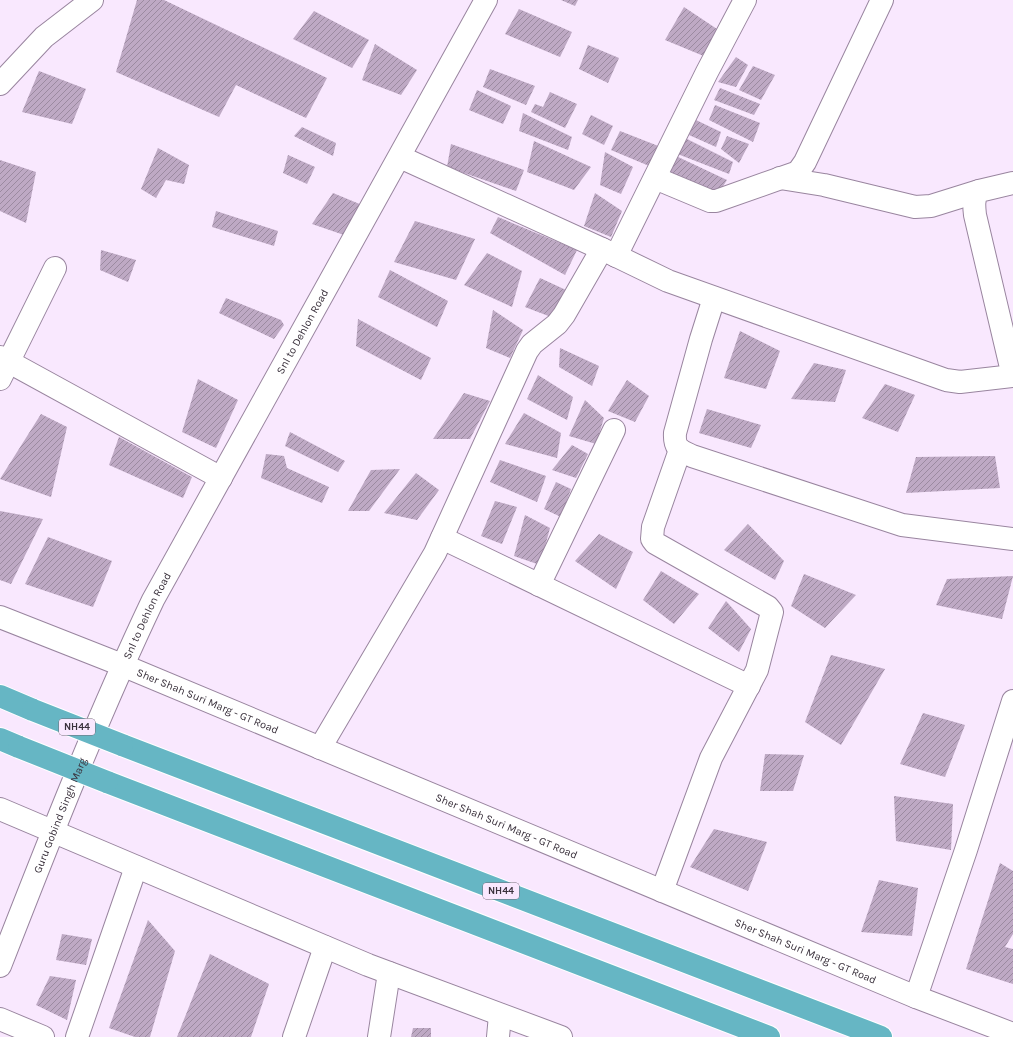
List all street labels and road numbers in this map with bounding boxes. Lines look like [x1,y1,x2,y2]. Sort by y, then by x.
street label: Snl to Dehlon Road [273,287,331,376]
street label: Snl to Dehlon Road [120,570,174,661]
street label: Sher Shah Suri Marg - GT Road [135,665,281,736]
road number: NH44 [59,719,95,735]
street label: Guru Gobind Singh Marg [31,755,89,875]
street label: Sher Shah Suri Marg - GT Road [434,790,579,861]
road number: NH44 [483,883,519,899]
street label: Sher Shah Suri Marg - GT Road [733,915,878,986]

